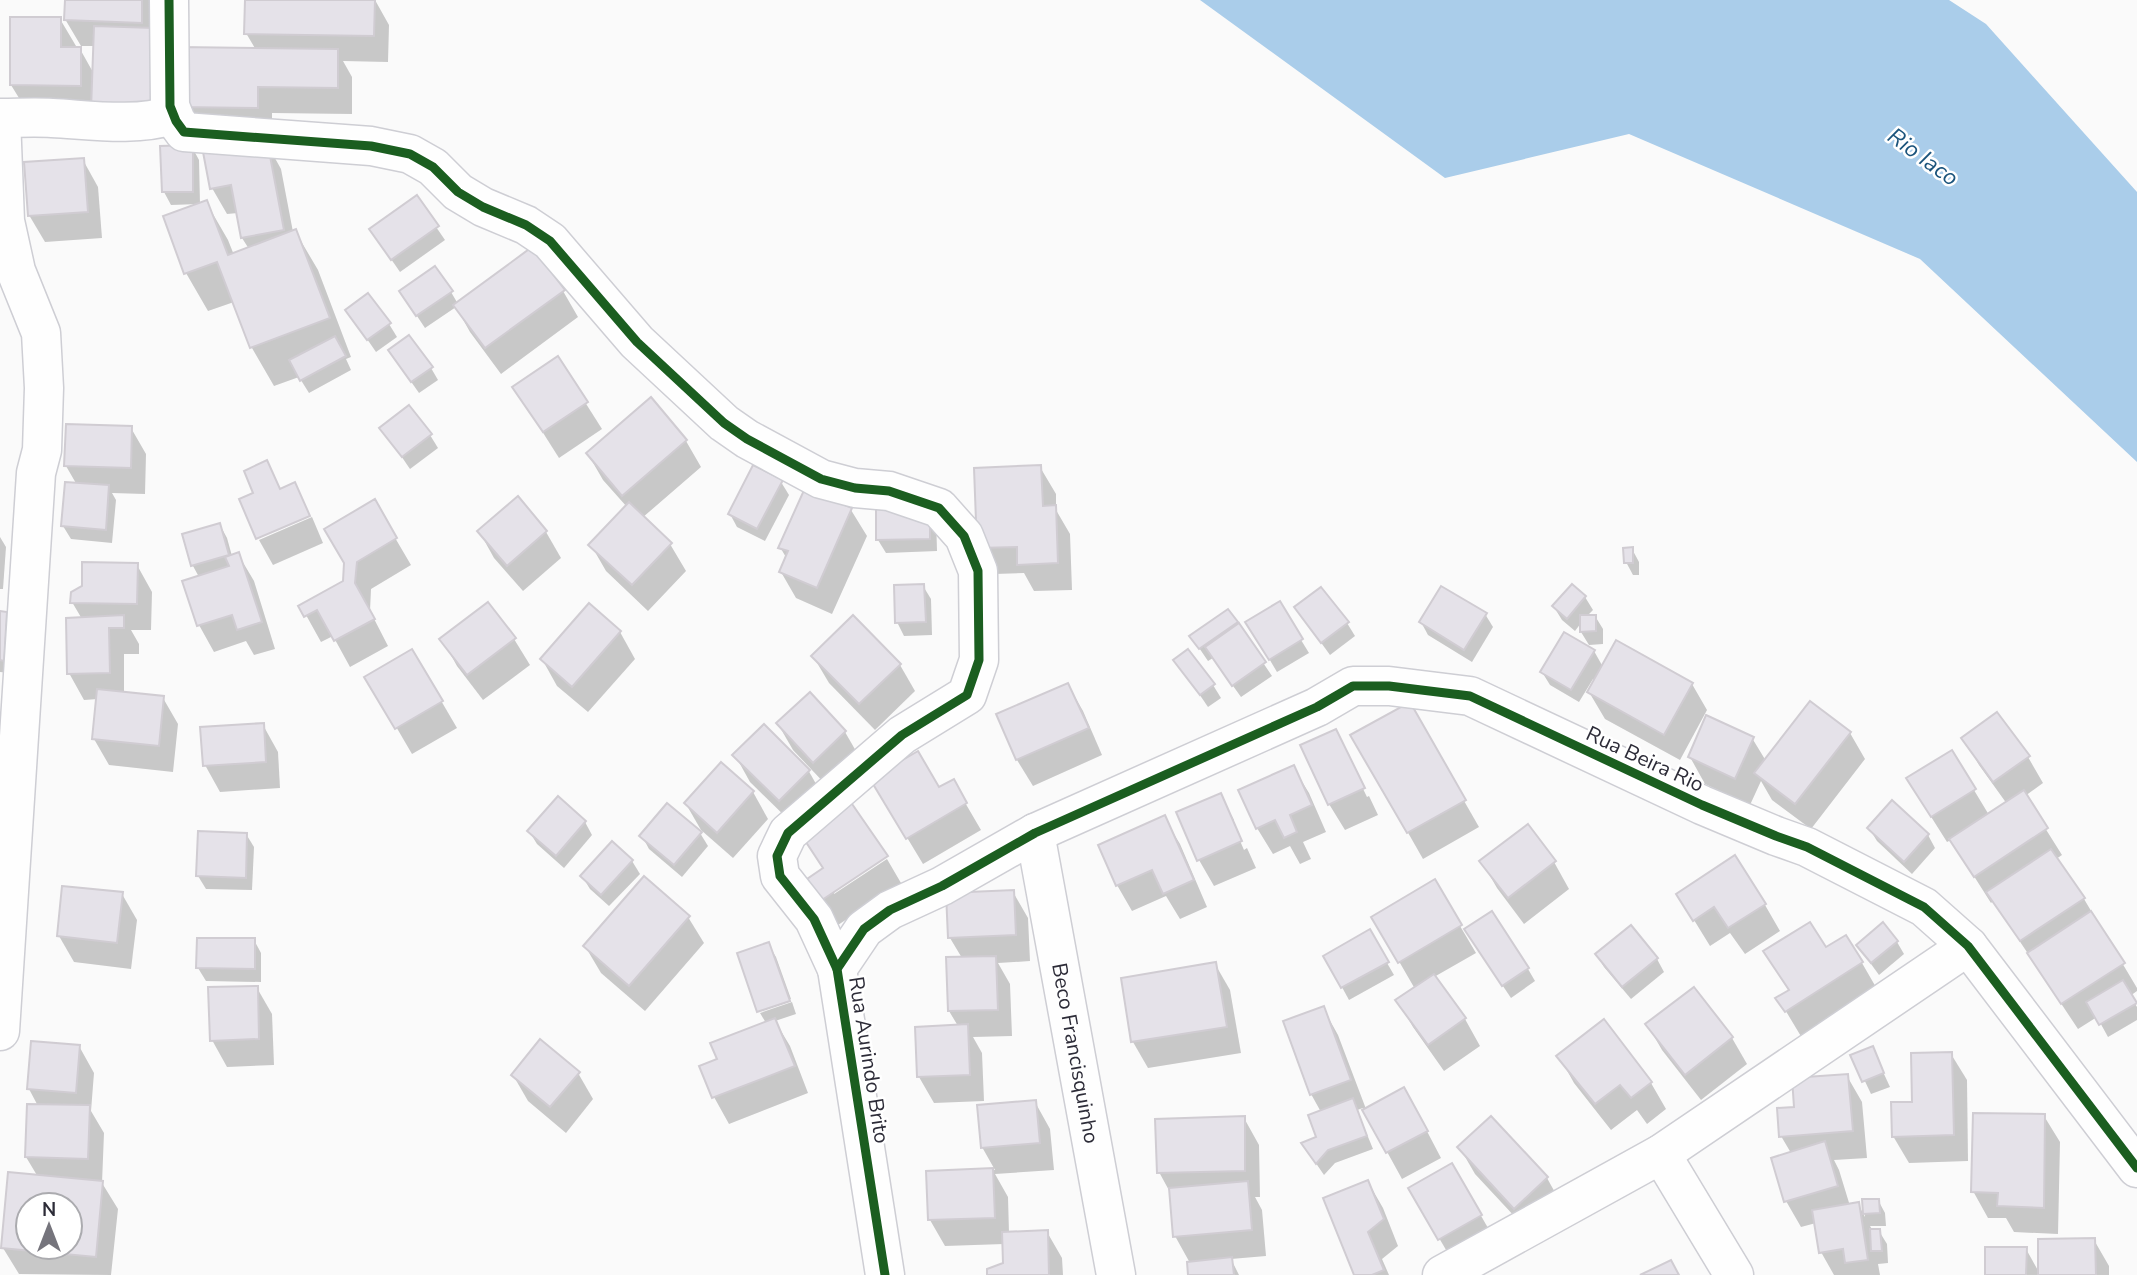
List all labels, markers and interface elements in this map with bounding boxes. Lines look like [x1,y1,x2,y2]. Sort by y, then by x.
water label: Rio Iaco [1881,121,1965,193]
street label: Rua Beira Rio [1581,719,1709,799]
street label: Beco Francisquinho [1045,961,1106,1146]
street label: Rua Aurindo Brito [842,975,896,1145]
north arrow [14,1191,84,1261]
text: N [42,1197,56,1223]

